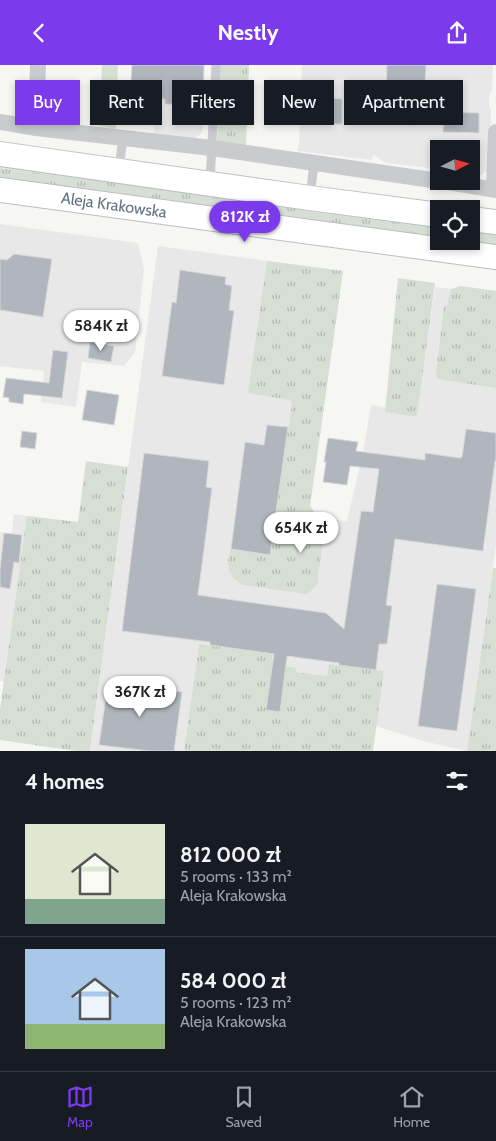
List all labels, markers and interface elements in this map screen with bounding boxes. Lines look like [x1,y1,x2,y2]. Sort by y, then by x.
icon: back [25,19,53,47]
text: Nestly [218,19,278,46]
icon: share [443,19,471,47]
chip: Buy [15,80,80,125]
chip: Rent [90,80,162,125]
chip: Filters [172,80,254,125]
chip: New [264,80,334,125]
chip: Apartment [344,80,463,125]
north arrow [430,140,480,190]
map controls [430,140,480,250]
street label: Aleja Krakowska [60,188,168,222]
button: locate [430,200,480,250]
pin: 812K zł [199,201,291,243]
text: 812K zł [220,207,270,226]
pin: 584K zł [55,309,147,352]
text: 584K zł [74,316,128,335]
pin: 654K zł [255,511,347,554]
text: 654K zł [275,518,327,537]
pin: 367K zł [94,675,186,718]
text: 367K zł [114,682,166,701]
icon: filters [443,767,471,795]
text: 4 homes [25,769,104,794]
text: 812 000 zł [180,842,281,867]
icon: home [65,844,125,904]
text: 5 rooms · 133 m² [180,867,292,886]
text: Aleja Krakowska [180,886,287,905]
text: 584 000 zł [180,968,286,993]
icon: home [65,969,125,1029]
text: 5 rooms · 123 m² [180,993,292,1012]
text: Aleja Krakowska [180,1012,287,1031]
tab: Map [66,1083,94,1131]
tab: Saved [225,1083,262,1131]
tab: Home [393,1083,430,1131]

